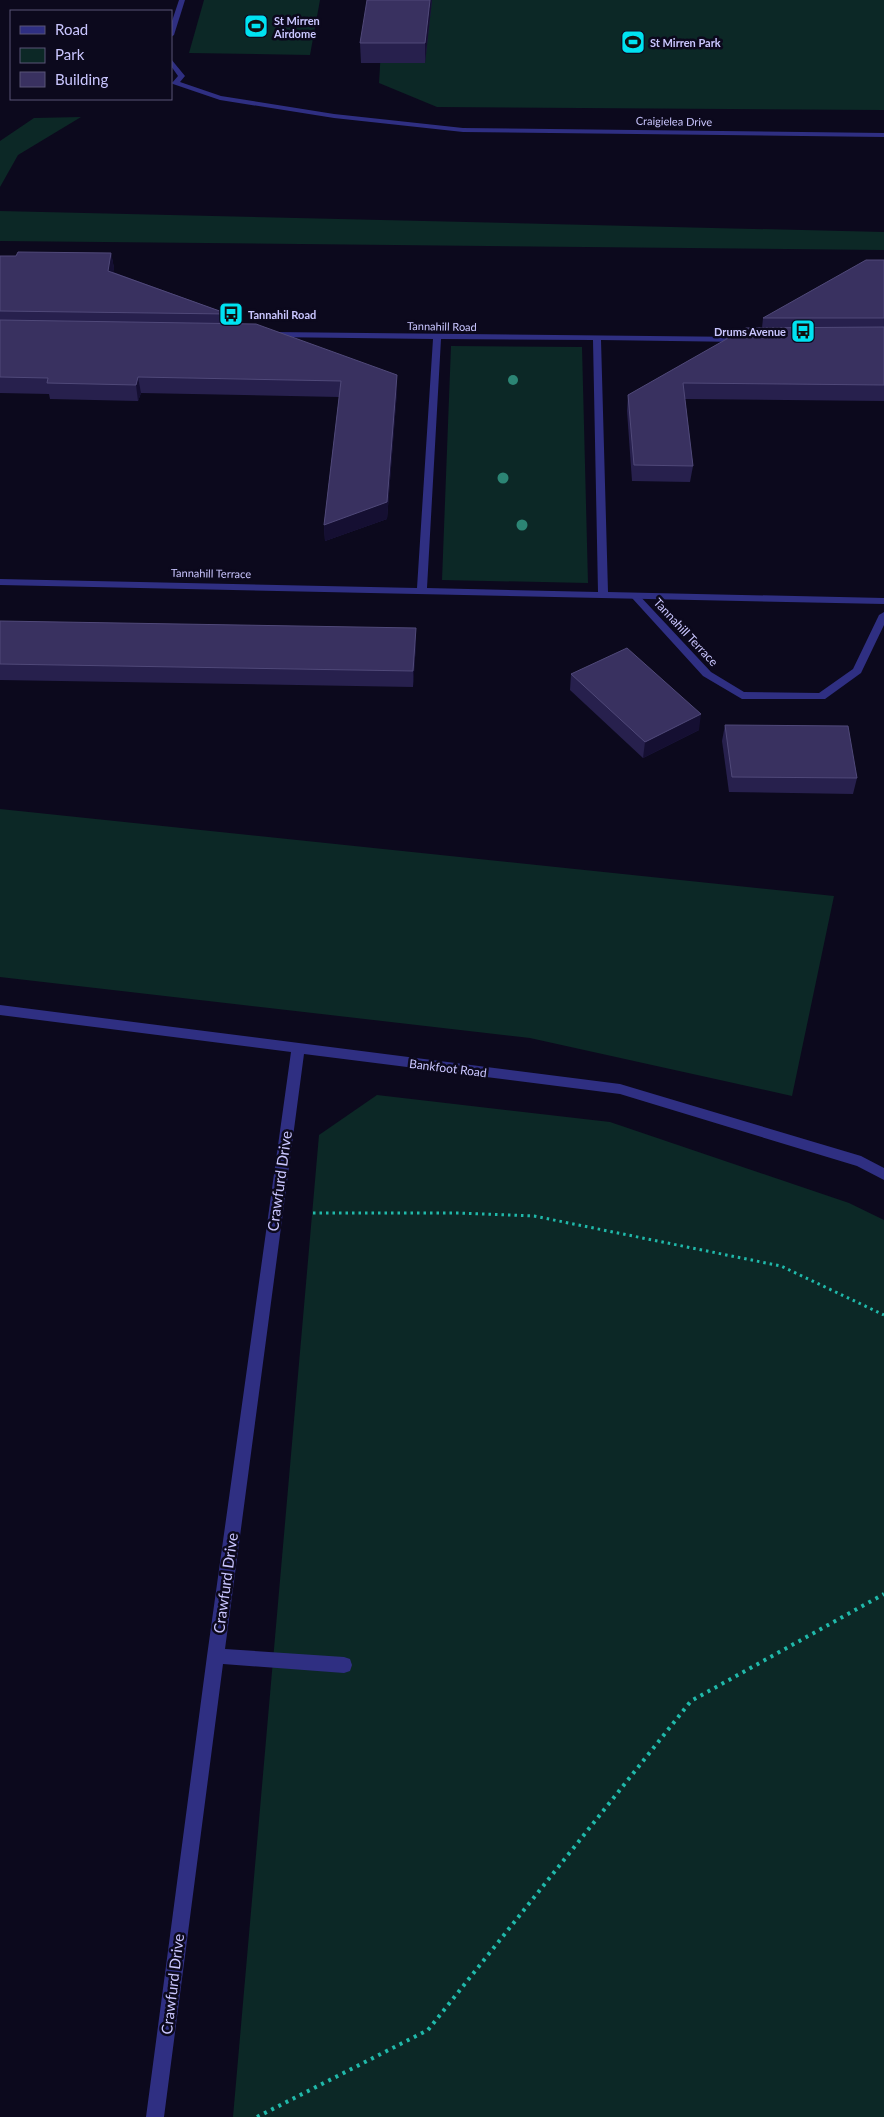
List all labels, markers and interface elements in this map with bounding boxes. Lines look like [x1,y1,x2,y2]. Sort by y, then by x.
legend [10,10,172,100]
sports icon: St Mirren Airdome [243,13,269,39]
place label: St Mirren Airdome [273,14,320,40]
text: Road [55,20,88,38]
sports icon: St Mirren Park [620,29,646,55]
place label: St Mirren Park [650,36,721,49]
text: Park [55,45,85,63]
text: Building [55,70,108,88]
street label: Craigielea Drive [636,114,713,128]
bus stop icon: Tannahil Road [218,301,244,327]
place label: Tannahil Road [248,308,316,321]
bus stop icon: Drums Avenue [790,318,816,344]
street label: Tannahill Road [407,319,477,333]
place label: Drums Avenue [714,325,786,338]
street label: Tannahill Terrace [171,566,251,580]
street label: Tannahill Terrace [651,595,721,669]
street label: Bankfoot Road [408,1056,488,1080]
street label: Crawfurd Drive [263,1130,295,1232]
street label: Crawfurd Drive [209,1532,241,1634]
street label: Crawfurd Drive [157,1933,187,2035]

